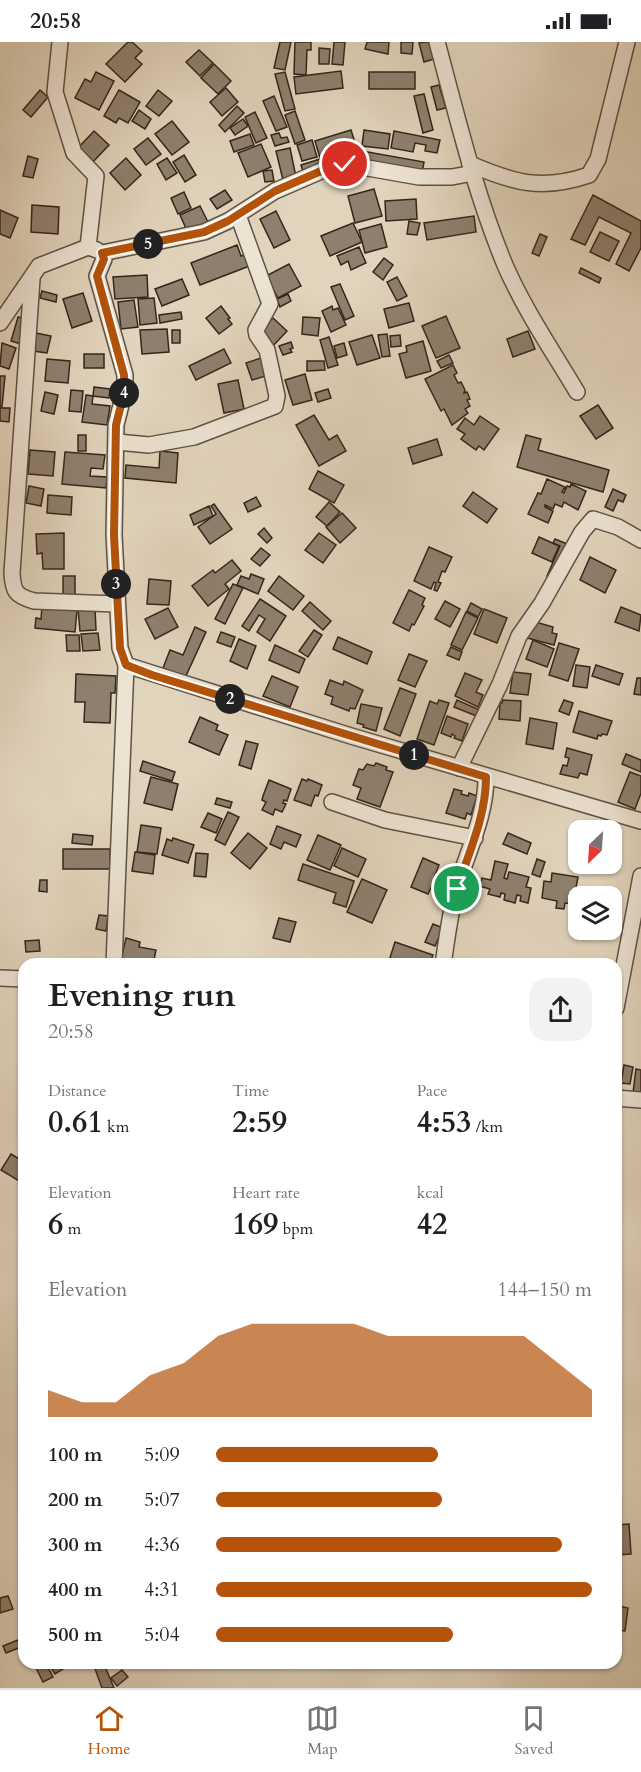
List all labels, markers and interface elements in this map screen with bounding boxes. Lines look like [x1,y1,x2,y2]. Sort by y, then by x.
text: 20:58 [30,6,81,36]
pin [319,138,370,189]
icon: check [328,147,361,180]
pin: 5 [133,229,163,259]
text: 5 [144,233,152,255]
pin: 4 [109,378,139,408]
text: 4 [120,382,128,404]
pin: 3 [101,569,131,599]
text: 3 [112,573,120,595]
pin: 2 [215,684,245,714]
text: 2 [226,688,234,710]
pin: 1 [399,740,429,770]
text: 1 [410,744,418,766]
north arrow [568,820,622,874]
map controls [568,820,622,940]
pin [431,863,482,914]
icon: arrive [440,872,473,905]
button: layers [568,886,622,940]
text: Evening run [48,973,236,1018]
button: share [529,978,592,1041]
text: 20:58 [48,1018,94,1045]
text: Distance [48,1080,106,1102]
text: Time [232,1080,269,1102]
text: Pace [417,1080,448,1102]
text: 0.61 [48,1102,103,1143]
text: 2:59 [232,1102,287,1143]
text: 4:53 [417,1102,471,1143]
text: km [103,1116,129,1138]
text: /km [471,1116,503,1138]
text: Elevation [48,1182,112,1204]
text: Heart rate [232,1182,300,1204]
text: kcal [417,1182,444,1204]
text: 6 [48,1204,63,1245]
text: 169 [232,1204,278,1245]
text: 42 [417,1204,447,1245]
text: m [63,1218,81,1240]
text: bpm [278,1218,313,1240]
text: Elevation [48,1276,127,1303]
text: 144–150 m [497,1276,592,1303]
text: 100 m [48,1441,103,1468]
text: 5:09 [144,1441,180,1468]
text: 200 m [48,1486,103,1513]
text: 5:07 [144,1486,180,1513]
text: 300 m [48,1531,103,1558]
text: 4:36 [144,1531,180,1558]
text: 400 m [48,1576,103,1603]
text: 4:31 [144,1576,180,1603]
text: 500 m [48,1621,103,1648]
text: 5:04 [144,1621,180,1648]
tab: Home [88,1702,131,1760]
tab: Map [306,1702,339,1760]
tab: Saved [514,1702,553,1760]

